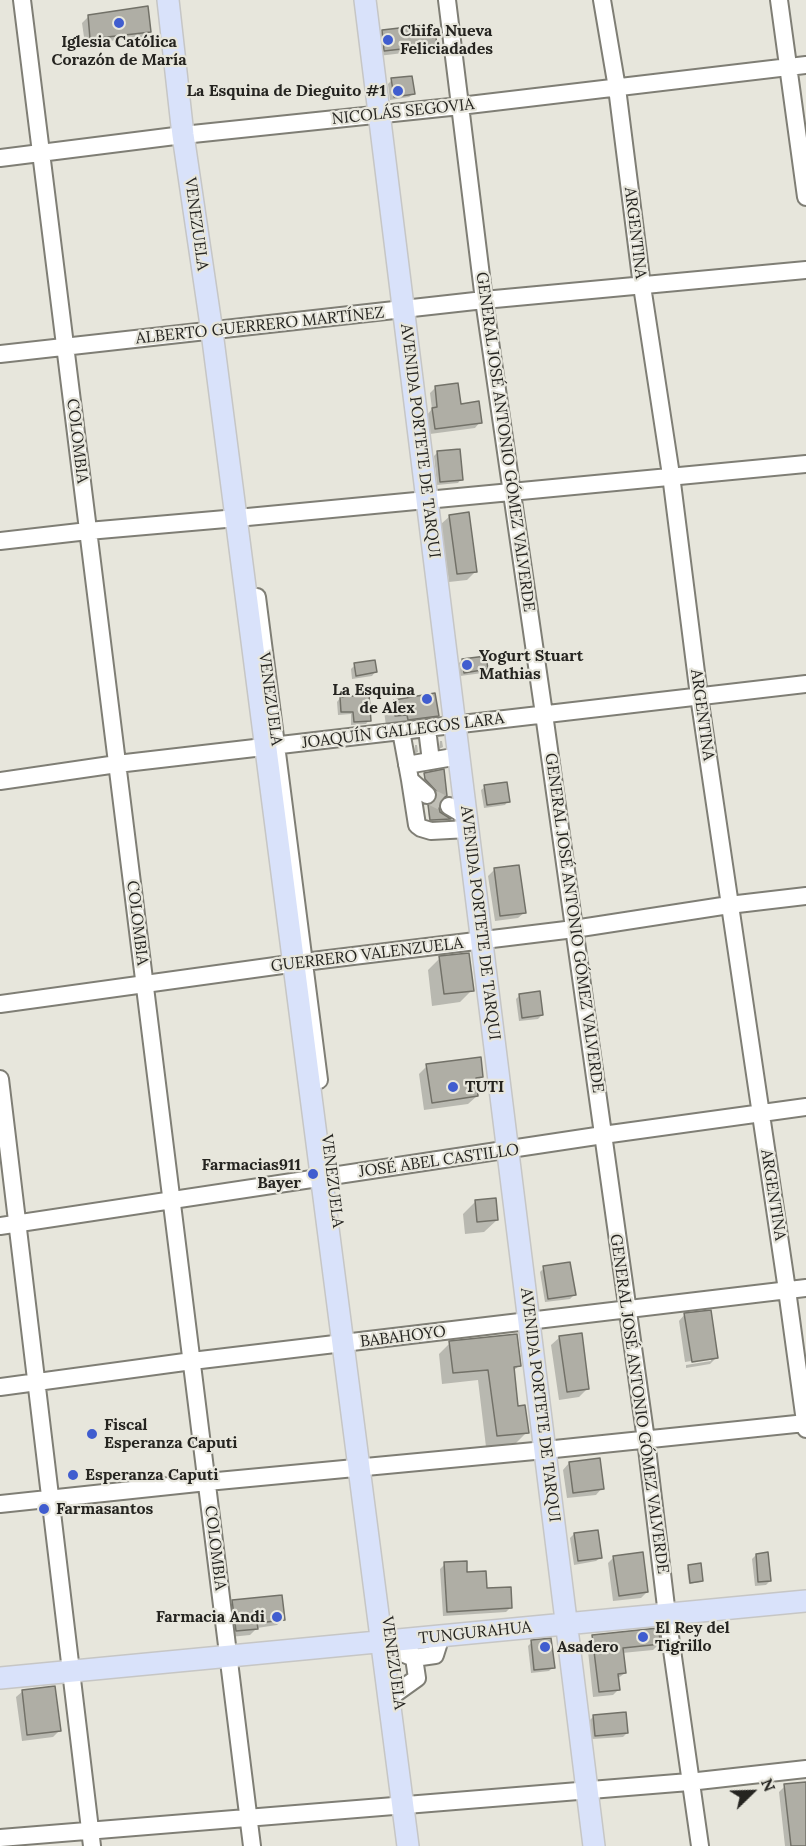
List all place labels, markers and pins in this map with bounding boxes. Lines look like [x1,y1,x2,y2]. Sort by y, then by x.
marker: Iglesia Católica Corazón de María [112,16,126,30]
place label: Chifa Nueva Feliciadades [400,21,493,59]
place label: Iglesia Católica Corazón de María [51,32,187,70]
marker: Chifa Nueva Feliciadades [381,33,395,47]
place label: La Esquina de Dieguito #1 [186,81,386,101]
marker: La Esquina de Dieguito #1 [391,84,405,98]
place label: Yogurt Stuart Mathias [479,646,583,684]
marker: Yogurt Stuart Mathias [460,658,474,672]
place label: La Esquina de Alex [332,680,415,718]
marker: La Esquina de Alex [420,692,434,706]
place label: TUTI [465,1077,504,1097]
marker: TUTI [446,1080,460,1094]
place label: Farmacias911 Bayer [201,1155,301,1193]
marker: Farmacias911 Bayer [306,1167,320,1181]
place label: Fiscal Esperanza Caputi [104,1415,238,1453]
marker: Fiscal Esperanza Caputi [85,1427,99,1441]
place label: Esperanza Caputi [85,1465,219,1485]
marker: Esperanza Caputi [66,1468,80,1482]
place label: Farmasantos [56,1499,153,1519]
marker: Farmasantos [37,1502,51,1516]
place label: Farmacia Andi [156,1607,265,1627]
marker: Farmacia Andi [270,1610,284,1624]
place label: El Rey del Tigrillo [655,1618,730,1656]
marker: El Rey del Tigrillo [636,1630,650,1644]
place label: Asadero [557,1637,618,1657]
marker: Asadero [538,1640,552,1654]

